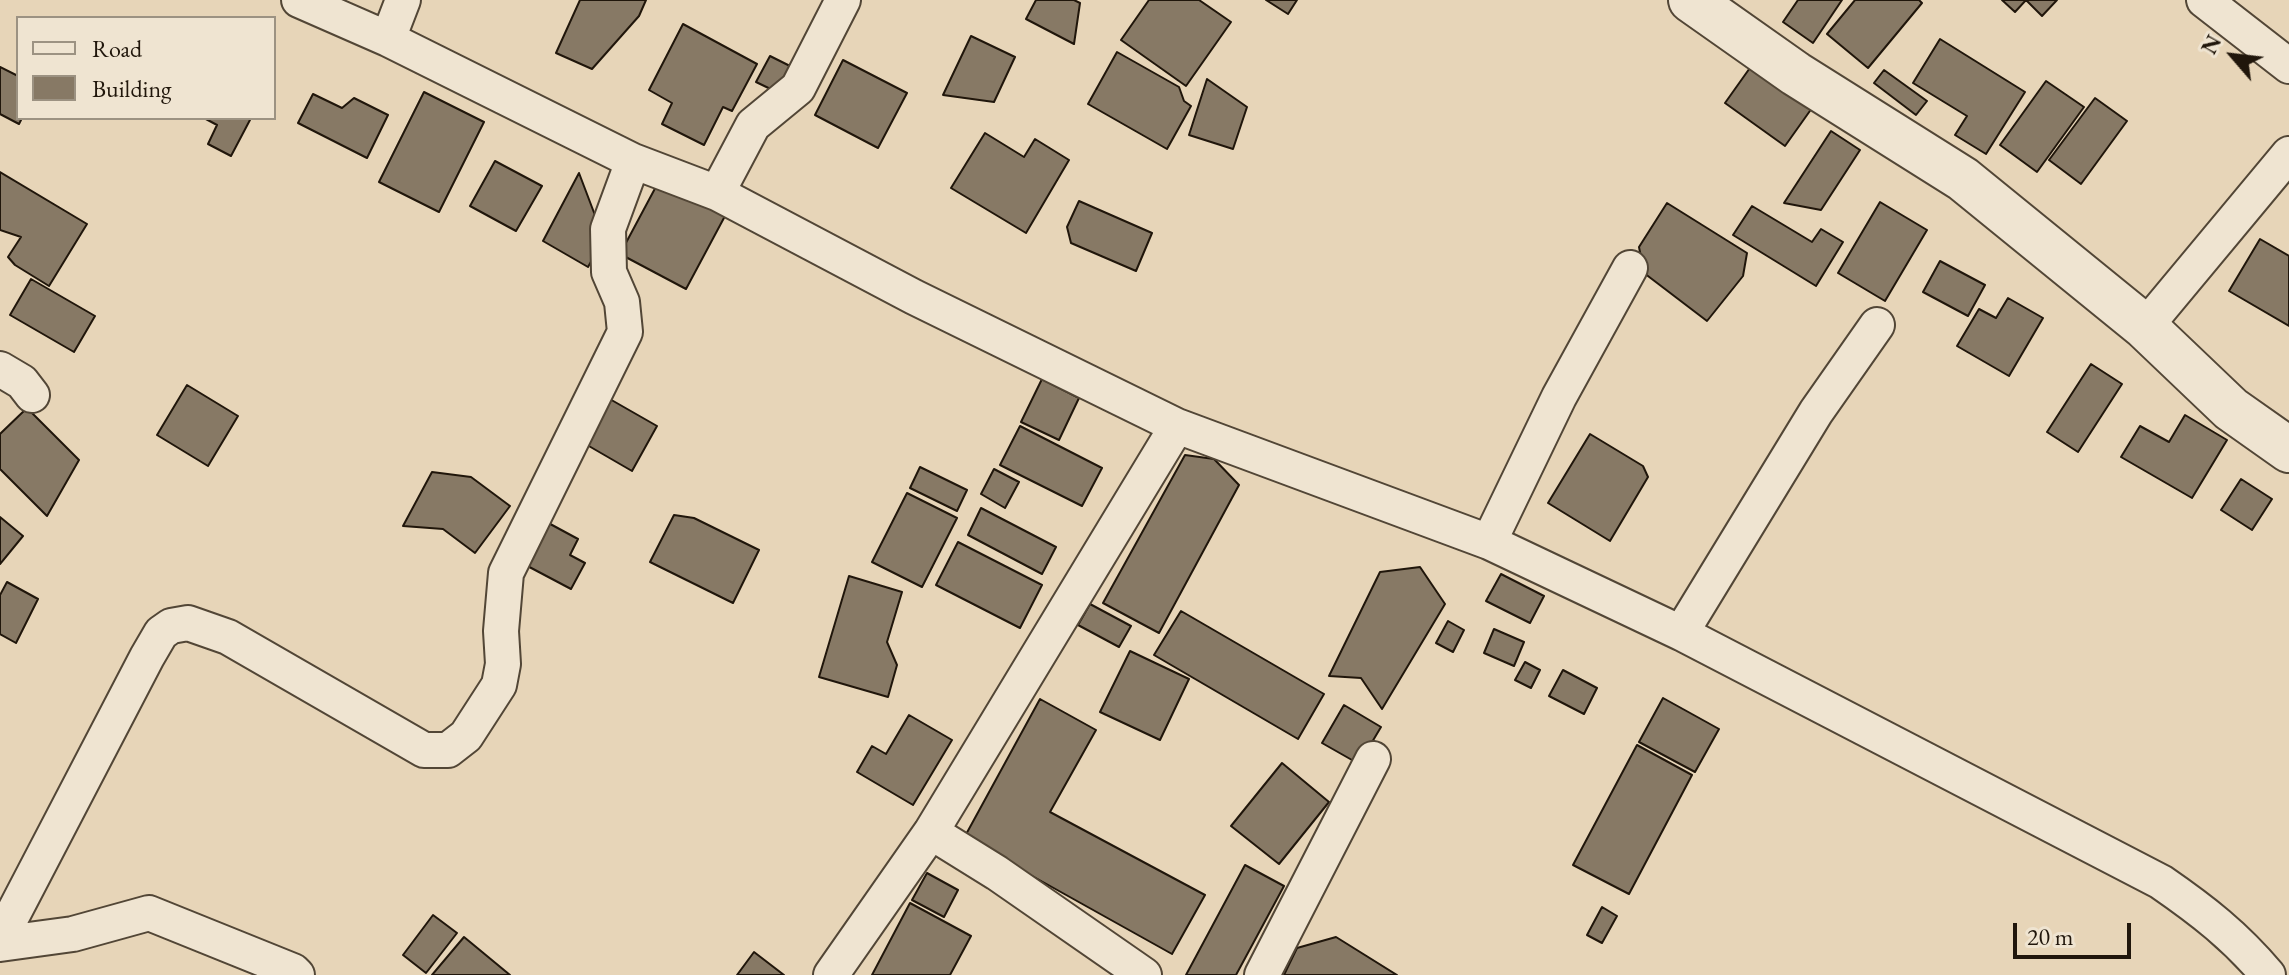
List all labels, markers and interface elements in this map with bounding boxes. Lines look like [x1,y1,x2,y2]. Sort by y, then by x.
legend [16,16,276,120]
north arrow [2193,16,2273,96]
text: N [2194,30,2228,59]
text: Road [92,33,142,64]
text: Building [92,73,172,104]
scale bar [2017,907,2135,957]
text: 20 m [2027,921,2074,952]

